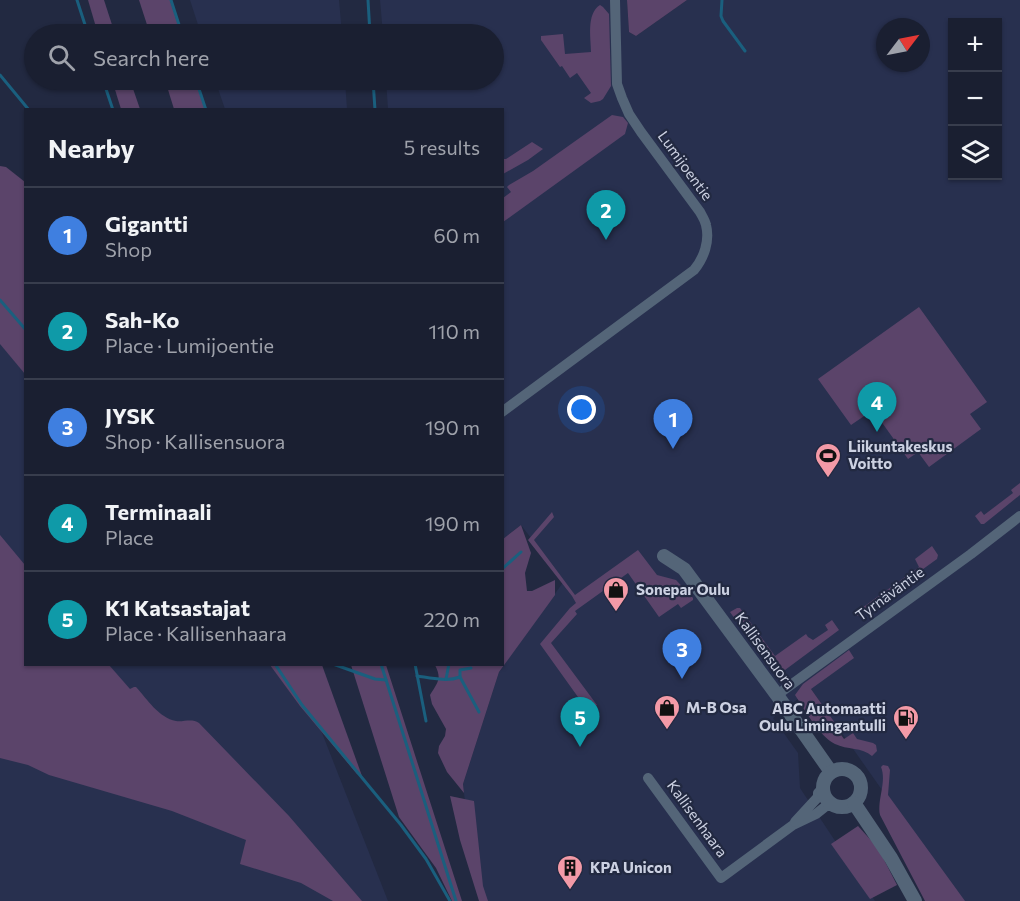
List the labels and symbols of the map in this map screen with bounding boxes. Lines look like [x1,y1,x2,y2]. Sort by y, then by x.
north arrow [876,18,930,72]
street label: Lumijoentie [655,127,717,204]
pin: 2 [586,190,626,240]
pin: 4 [858,382,896,432]
your location [567,395,596,424]
pin: 1 [654,400,692,449]
place label: Liikuntakeskus Voitto [848,437,952,472]
sports icon: Liikuntakeskus Voitto [813,441,843,479]
street label: Tyrnäväntie [852,562,927,624]
shop icon: Sonepar Oulu [601,575,631,613]
place label: Sonepar Oulu [636,580,730,598]
street label: Kallisensuora [732,608,800,692]
pin: 3 [662,630,702,679]
shop icon: M-B Osa [652,693,682,731]
pin: 5 [560,698,600,747]
place label: M-B Osa [686,698,747,716]
place label: ABC Automaatti Oulu Limingantulli [759,699,886,734]
fuel station icon: ABC Automaatti Oulu Limingantulli [891,703,921,741]
street label: Kallisenhaara [664,776,732,860]
building icon: KPA Unicon [555,853,585,891]
place label: KPA Unicon [590,858,672,876]

